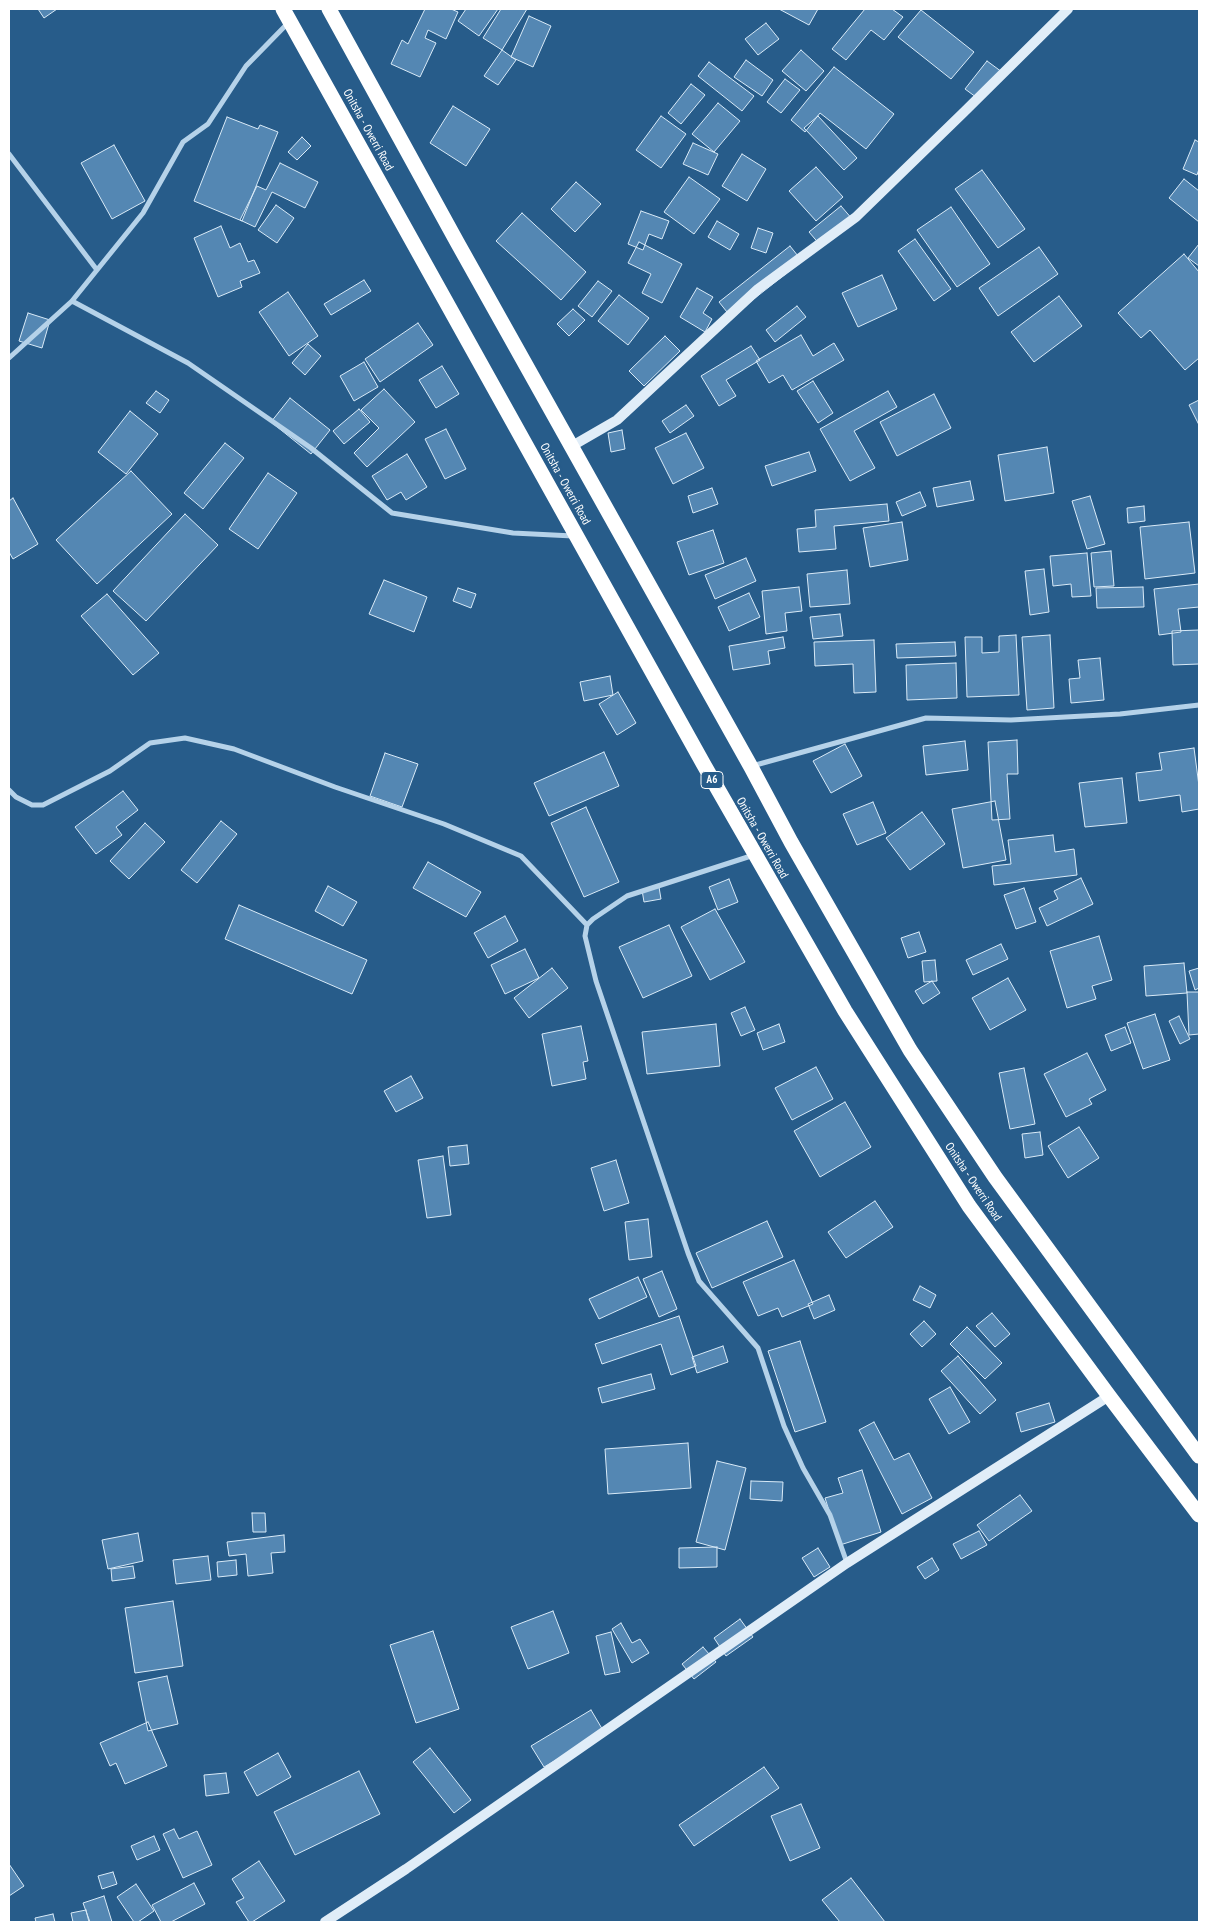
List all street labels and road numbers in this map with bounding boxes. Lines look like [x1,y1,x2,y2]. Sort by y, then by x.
street label: Onitsha - Owerri Road [340,87,396,173]
street label: Onitsha - Owerri Road [537,441,593,527]
road number: A6 [701,772,723,788]
street label: Onitsha - Owerri Road [733,795,791,881]
street label: Onitsha - Owerri Road [942,1140,1004,1224]

